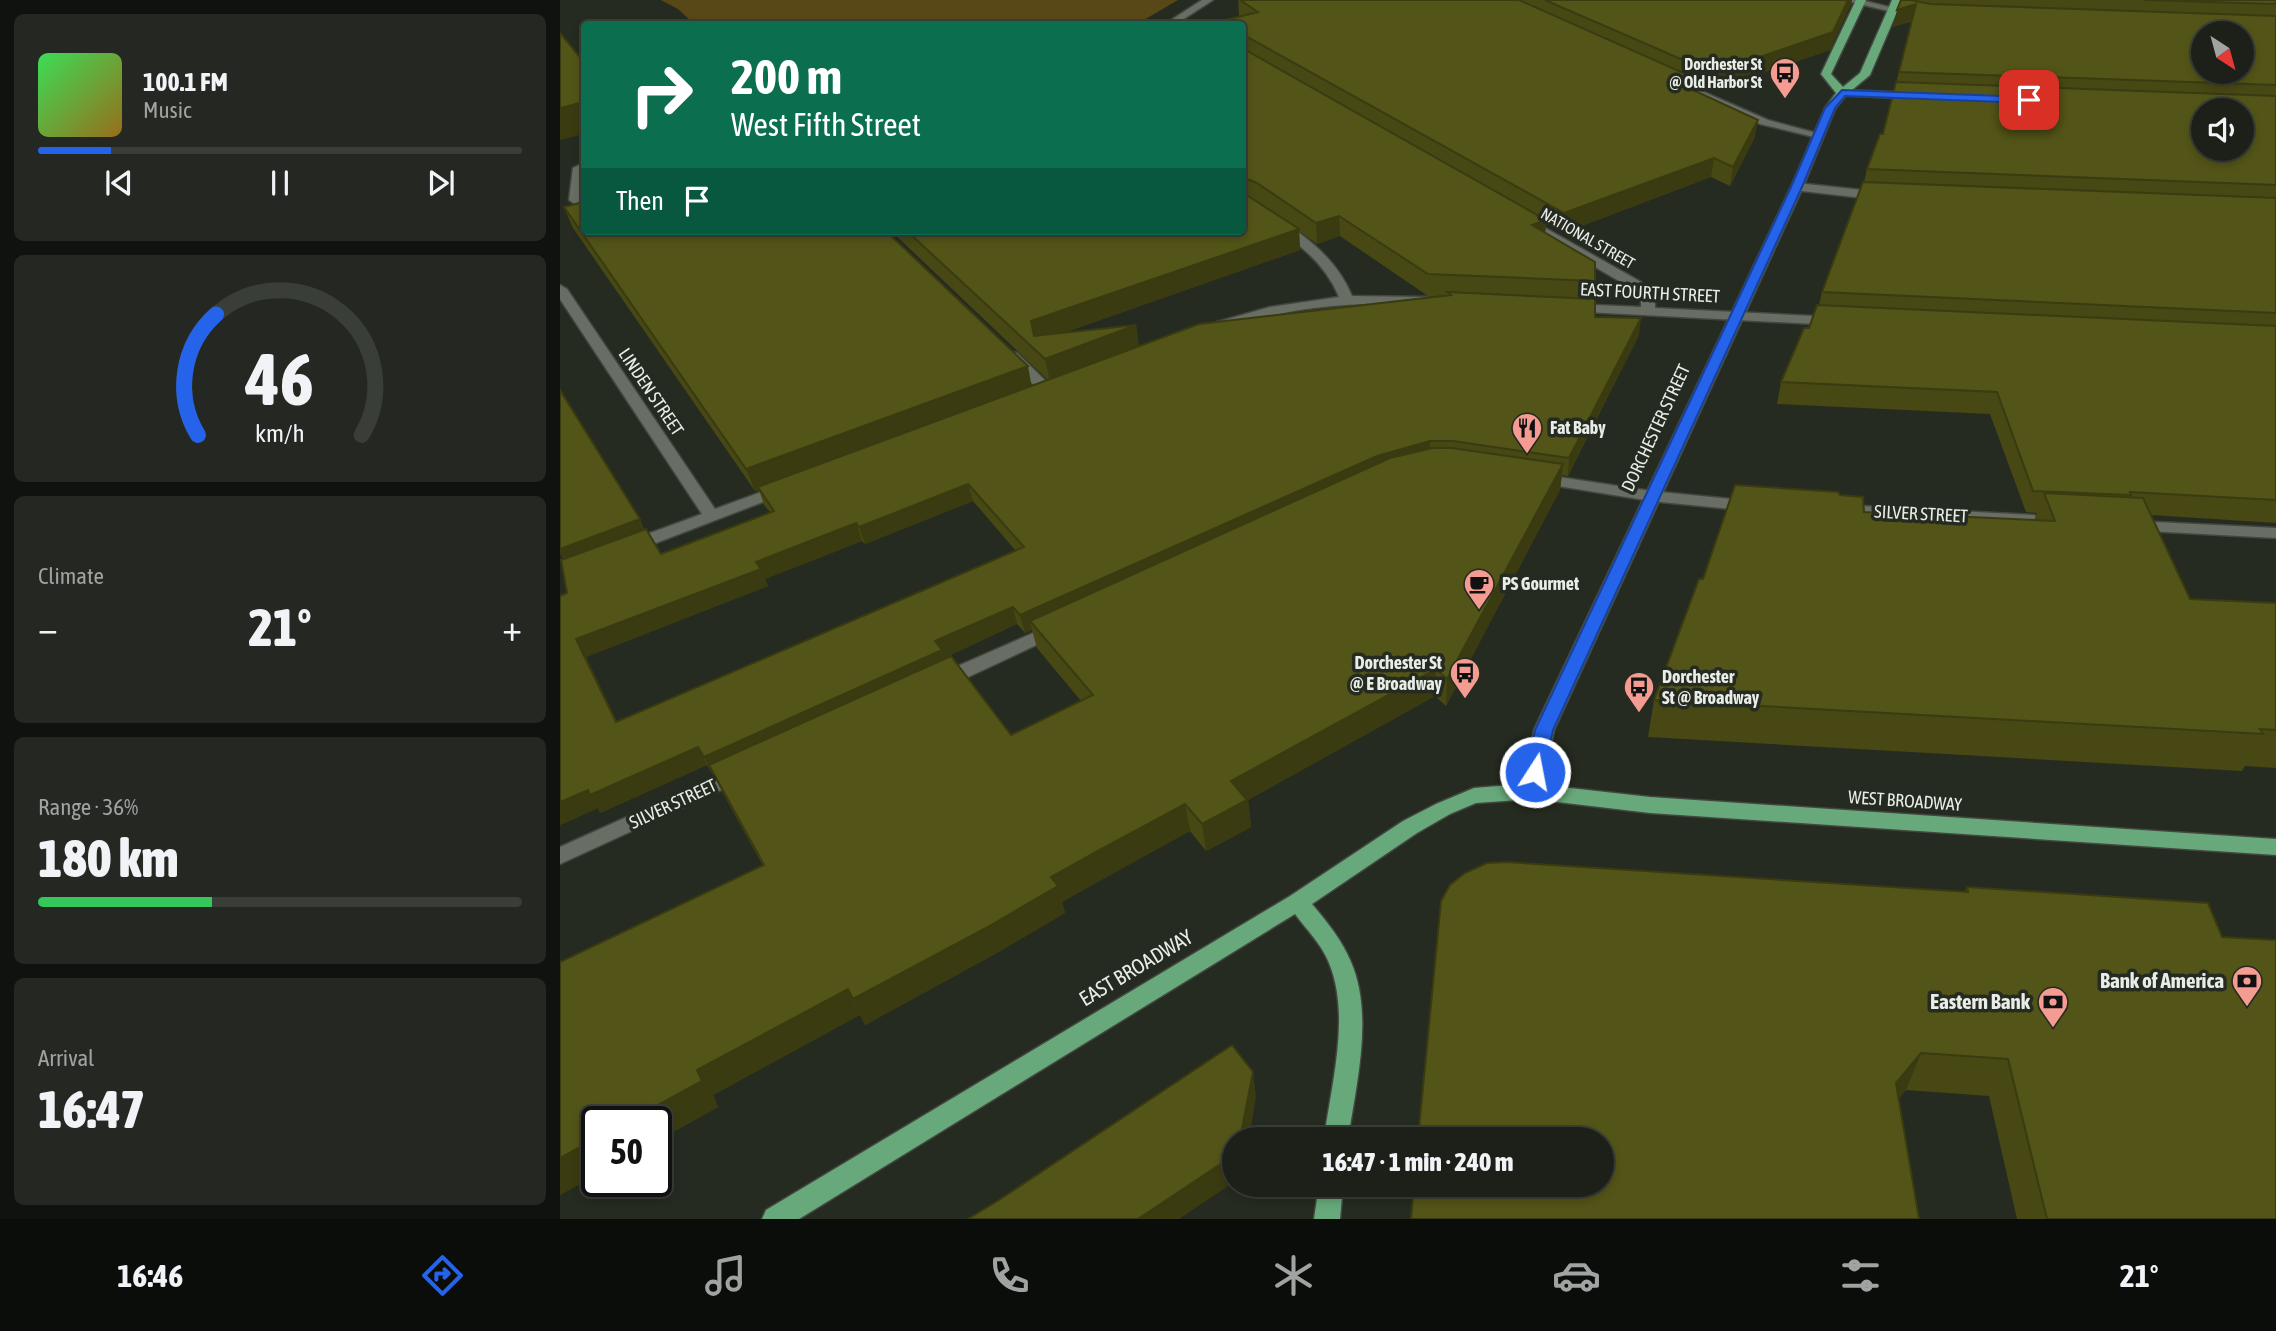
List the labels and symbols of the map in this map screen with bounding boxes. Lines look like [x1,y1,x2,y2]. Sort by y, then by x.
north arrow [2191,21,2254,84]
place label: Dorchester St @ Old Harbor St [1669,55,1762,91]
bus stop icon: Dorchester St @ Old Harbor St [1768,56,1802,100]
pin [1999,70,2059,130]
street label: NATIONAL STREET [1538,204,1638,272]
street label: EAST FOURTH STREET [1579,278,1721,307]
street label: LINDEN STREET [615,344,688,439]
street label: DORCHESTER STREET [1617,361,1694,495]
restaurant icon: Fat Baby [1510,411,1544,455]
place label: Fat Baby [1550,417,1606,438]
street label: SILVER STREET [1874,501,1968,526]
cafe icon: PS Gourmet [1462,567,1496,611]
place label: PS Gourmet [1502,573,1580,594]
place label: Dorchester St @ E Broadway [1350,652,1443,694]
bus stop icon: Dorchester St @ E Broadway [1448,656,1482,700]
place label: Dorchester St @ Broadway [1662,666,1760,708]
bus stop icon: Dorchester St @ Broadway [1622,670,1656,714]
position arrow [1498,735,1572,809]
street label: SILVER STREET [626,774,720,833]
street label: WEST BROADWAY [1848,786,1963,815]
street label: EAST BROADWAY [1074,924,1197,1010]
bank icon: Bank of America [2230,964,2264,1008]
place label: Bank of America [2100,968,2224,992]
bank icon: Eastern Bank [2036,985,2070,1029]
place label: Eastern Bank [1930,989,2031,1013]
speed limit sign: 50 [581,1106,672,1197]

